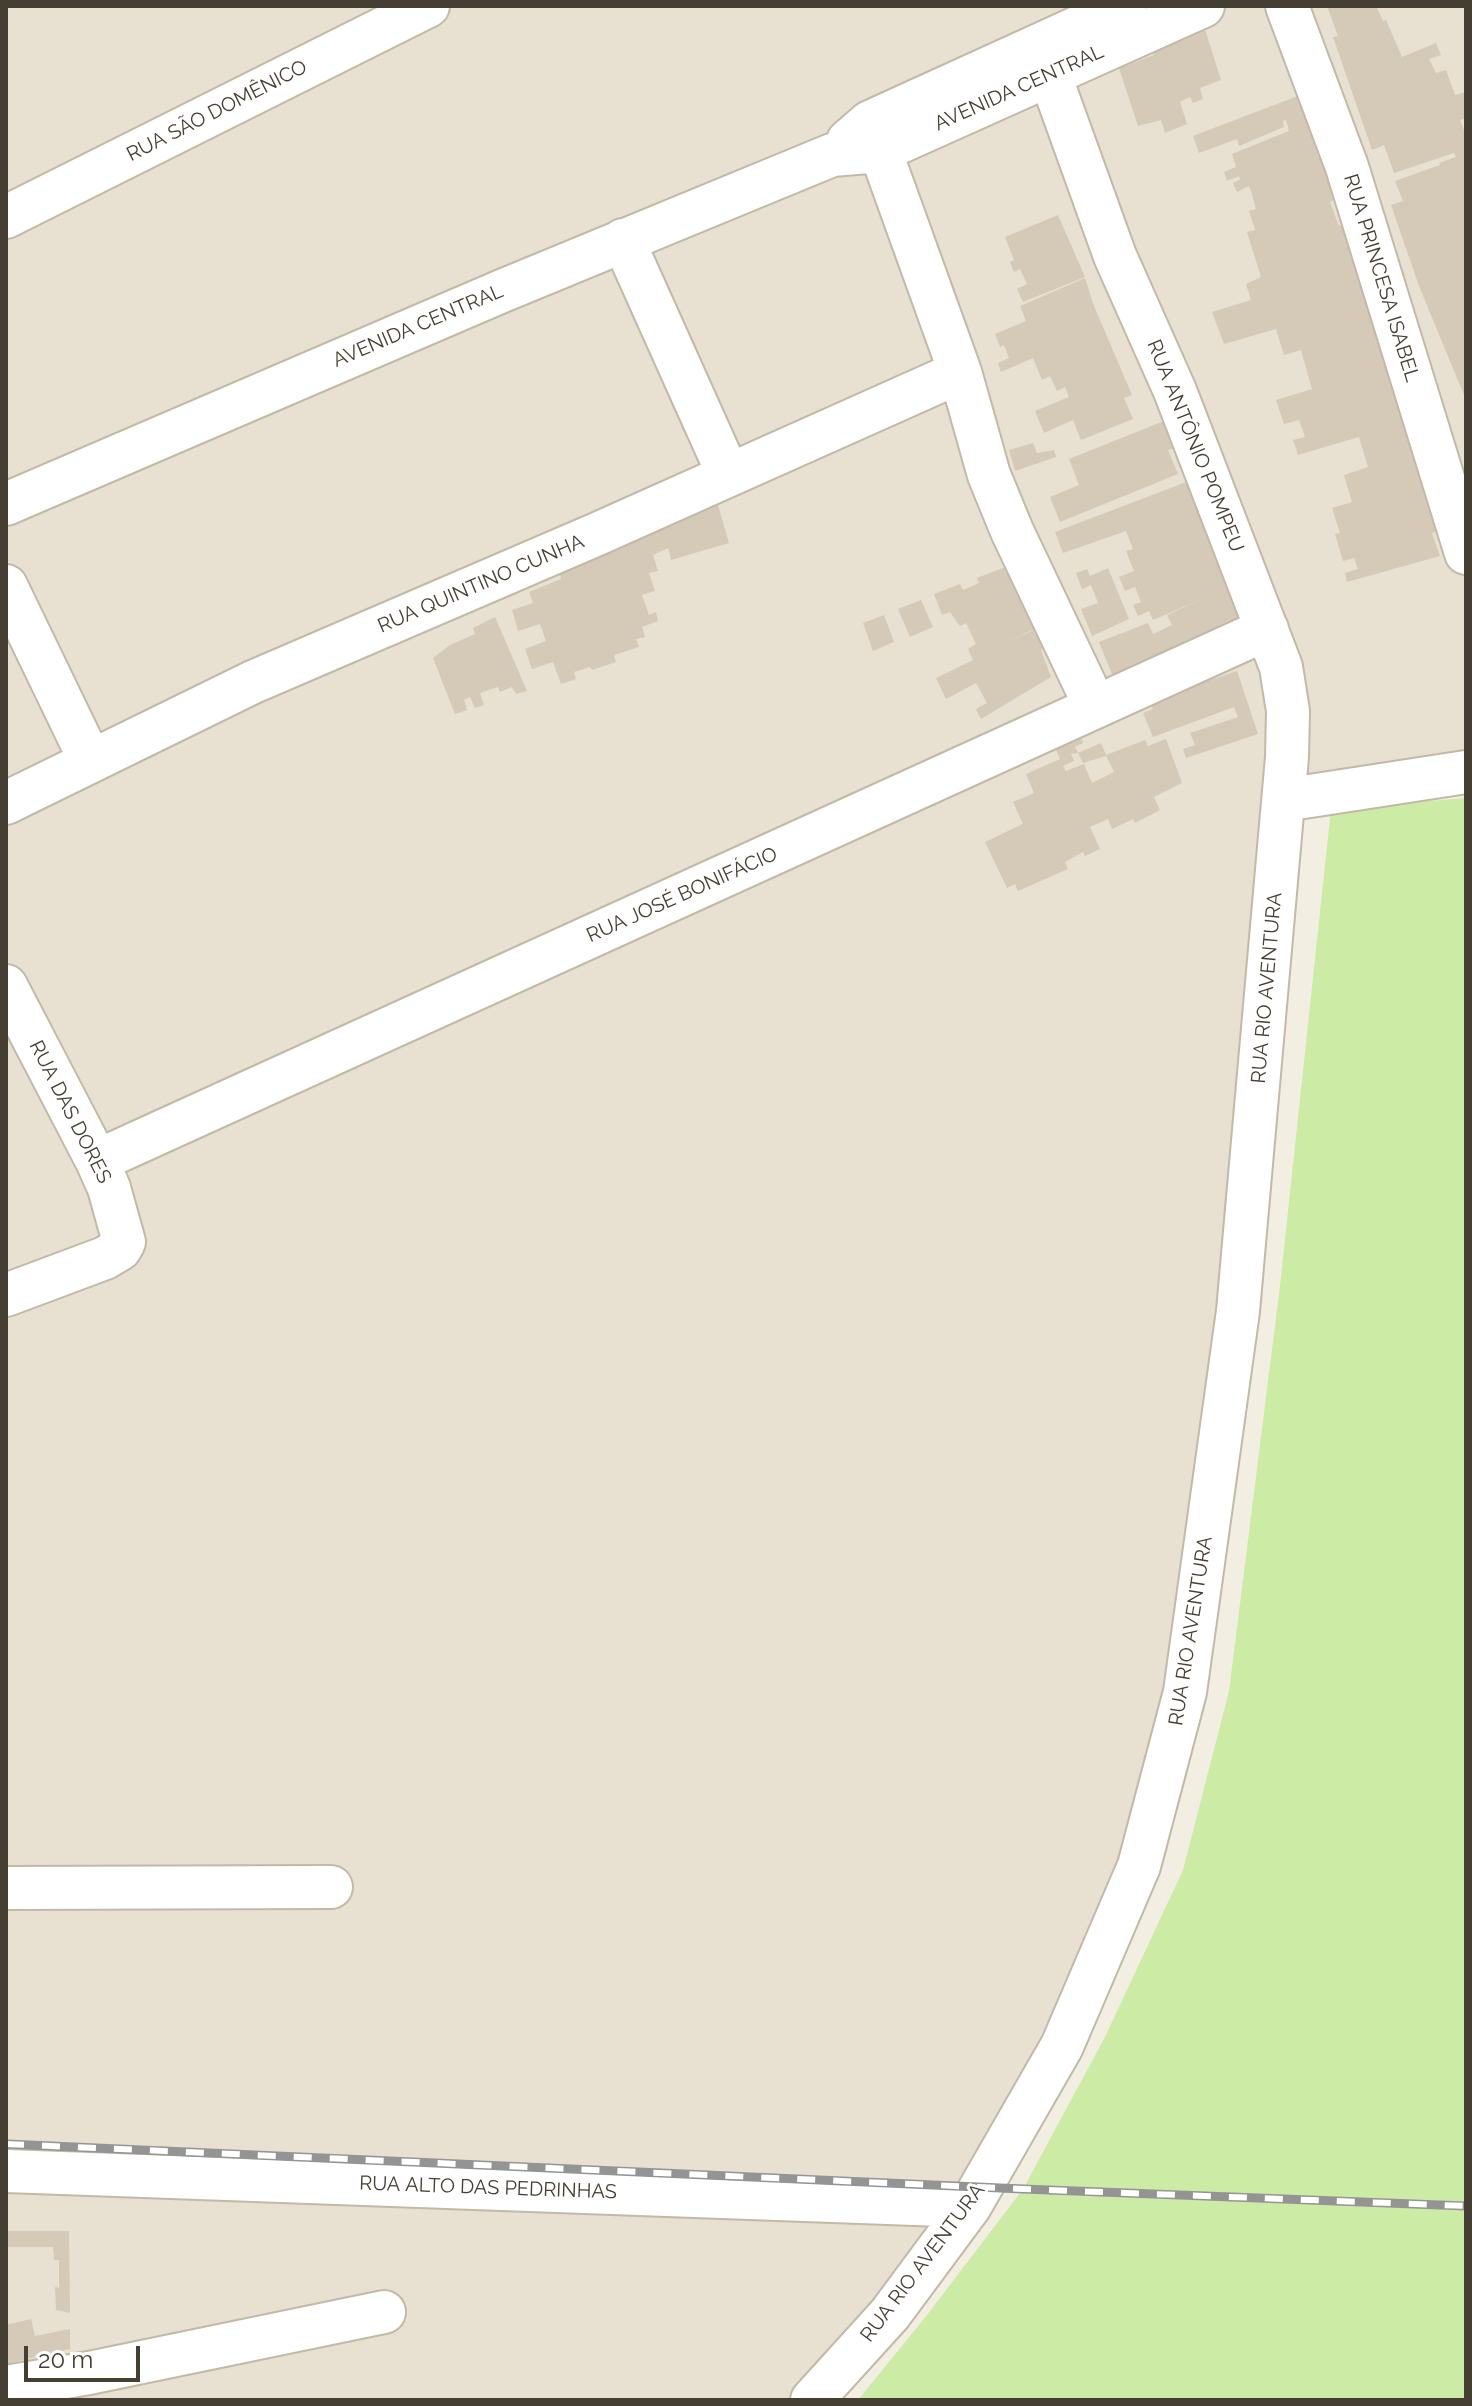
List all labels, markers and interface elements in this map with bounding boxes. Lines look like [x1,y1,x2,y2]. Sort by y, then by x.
street label: AVENIDA CENTRAL [931,40,1107,136]
street label: RUA SÃO DOMÊNICO [123,55,311,167]
street label: RUA PRINCESA ISABEL [1338,171,1424,385]
street label: AVENIDA CENTRAL [329,279,507,373]
street label: RUA ANTÔNIO POMPEU [1141,336,1249,556]
street label: RUA QUINTINO CUNHA [374,530,588,638]
street label: RUA JOSÉ BONIFÁCIO [583,842,781,948]
street label: RUA RIO AVENTURA [1247,891,1287,1085]
street label: RUA DAS DORES [24,1037,116,1187]
street label: RUA RIO AVENTURA [1164,1534,1218,1728]
street label: RUA ALTO DAS PEDRINHAS [359,2172,617,2204]
street label: RUA RIO AVENTURA [856,2179,990,2347]
scale bar [28,2330,144,2380]
text: 20 m [38,2345,93,2374]

